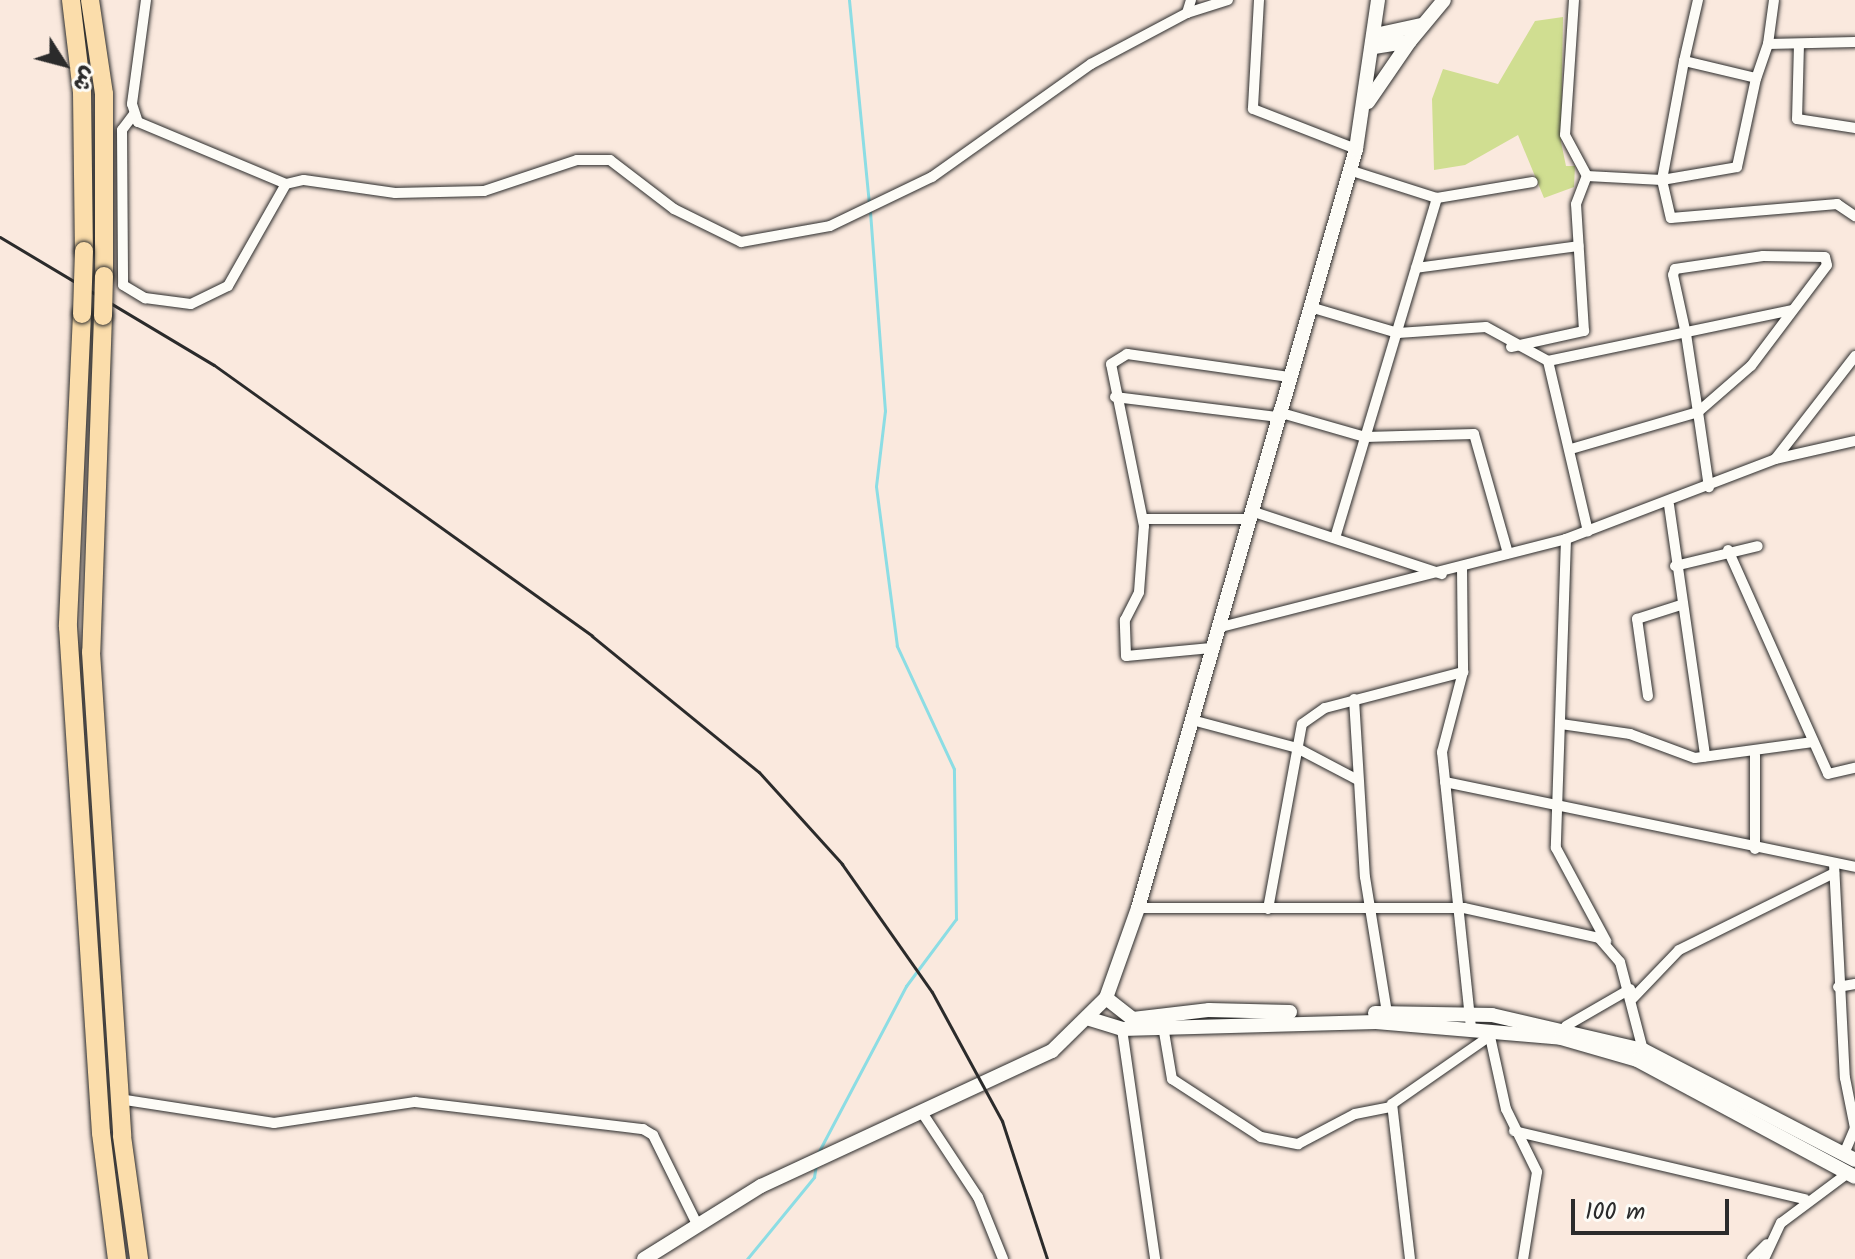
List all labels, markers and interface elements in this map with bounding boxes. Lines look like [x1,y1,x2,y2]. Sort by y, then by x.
north arrow [24,24,104,104]
text: ش [63,58,105,98]
scale bar [1575,1183,1733,1233]
text: 100 m [1585,1193,1645,1232]

